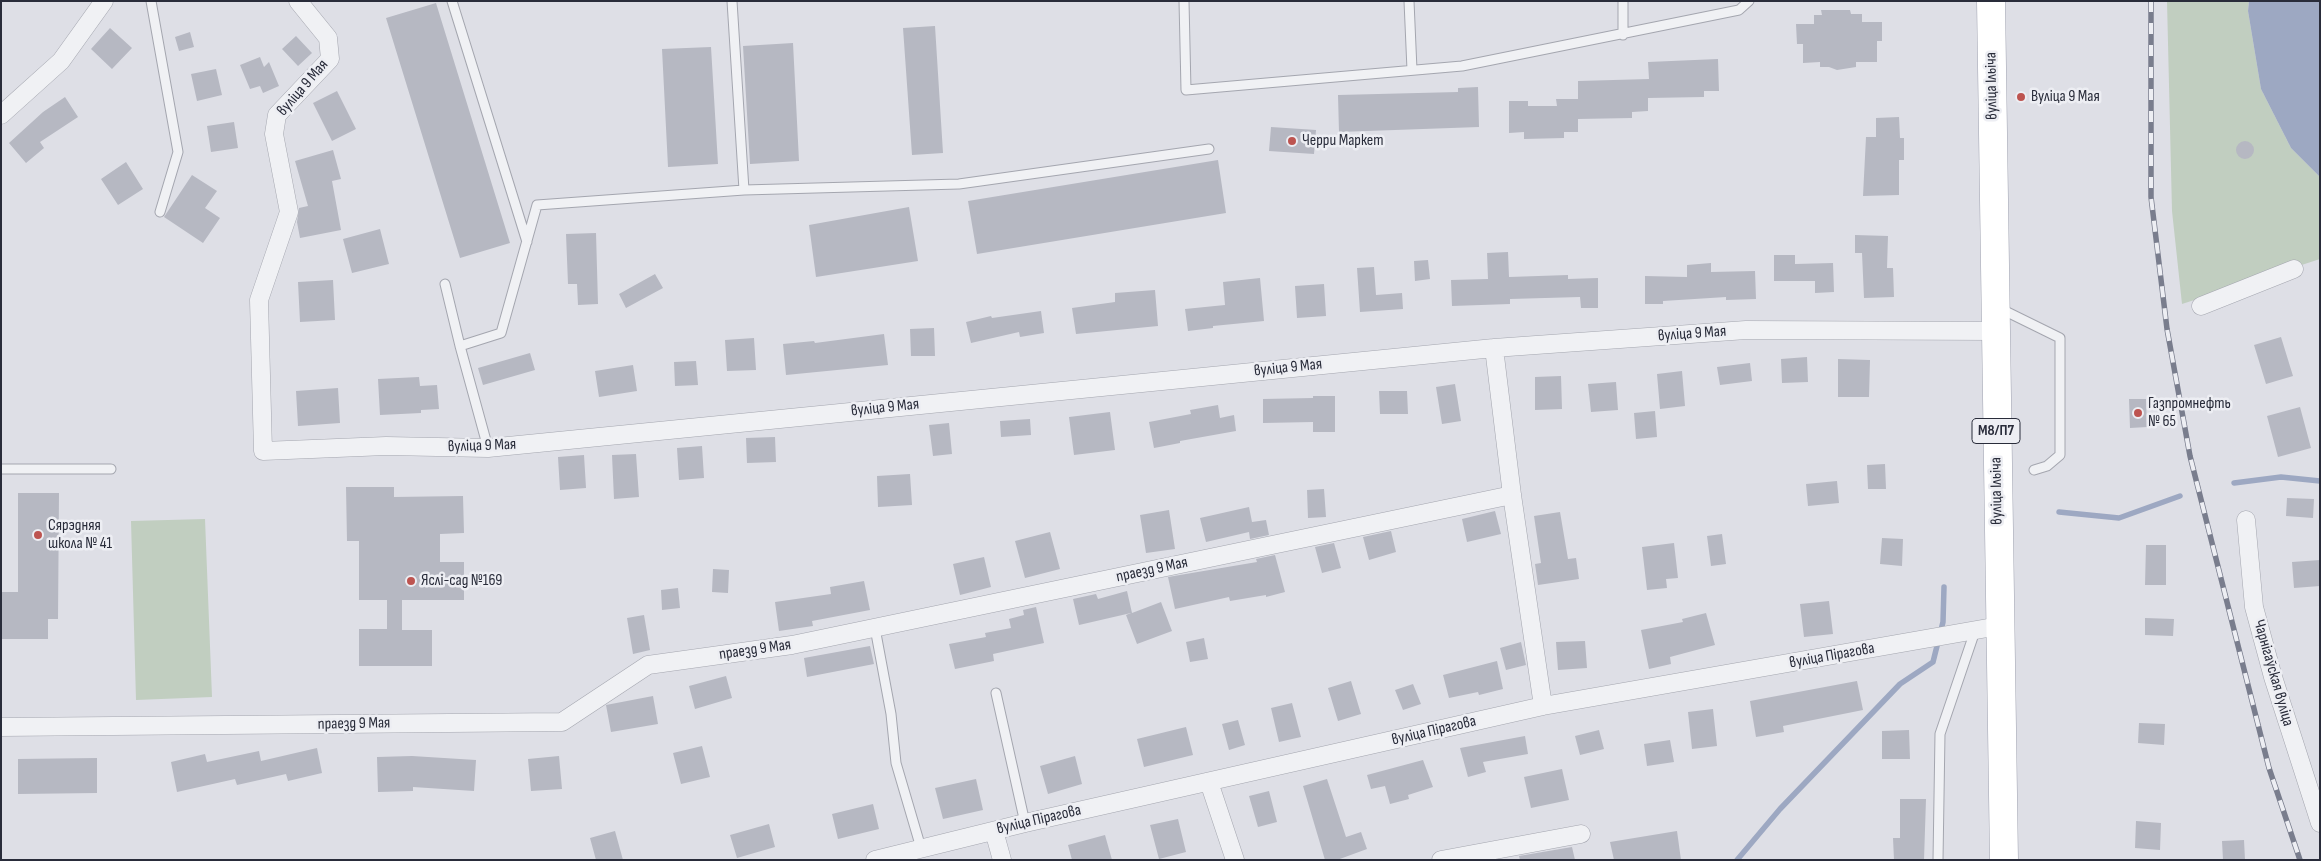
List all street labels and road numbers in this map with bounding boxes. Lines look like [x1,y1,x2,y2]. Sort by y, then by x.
street label: вуліца Ільіча [1982,52,2002,120]
street label: вуліца 9 Мая [273,56,333,120]
street label: вуліца 9 Мая [1657,322,1727,346]
street label: вуліца 9 Мая [1253,355,1323,381]
street label: вуліца 9 Мая [850,395,920,421]
road number: М8/П7 [1972,418,2020,444]
street label: вуліца 9 Мая [447,435,517,457]
street label: вуліца Ільіча [1987,457,2007,525]
street label: праезд 9 Мая [1115,553,1189,587]
street label: Чарнігаўская вуліца [2249,618,2297,728]
street label: праезд 9 Мая [718,635,792,665]
street label: вуліца Пірагова [1788,639,1876,673]
street label: вуліца Пірагова [1390,712,1478,750]
street label: праезд 9 Мая [318,714,390,734]
street label: вуліца Пірагова [995,801,1083,839]

